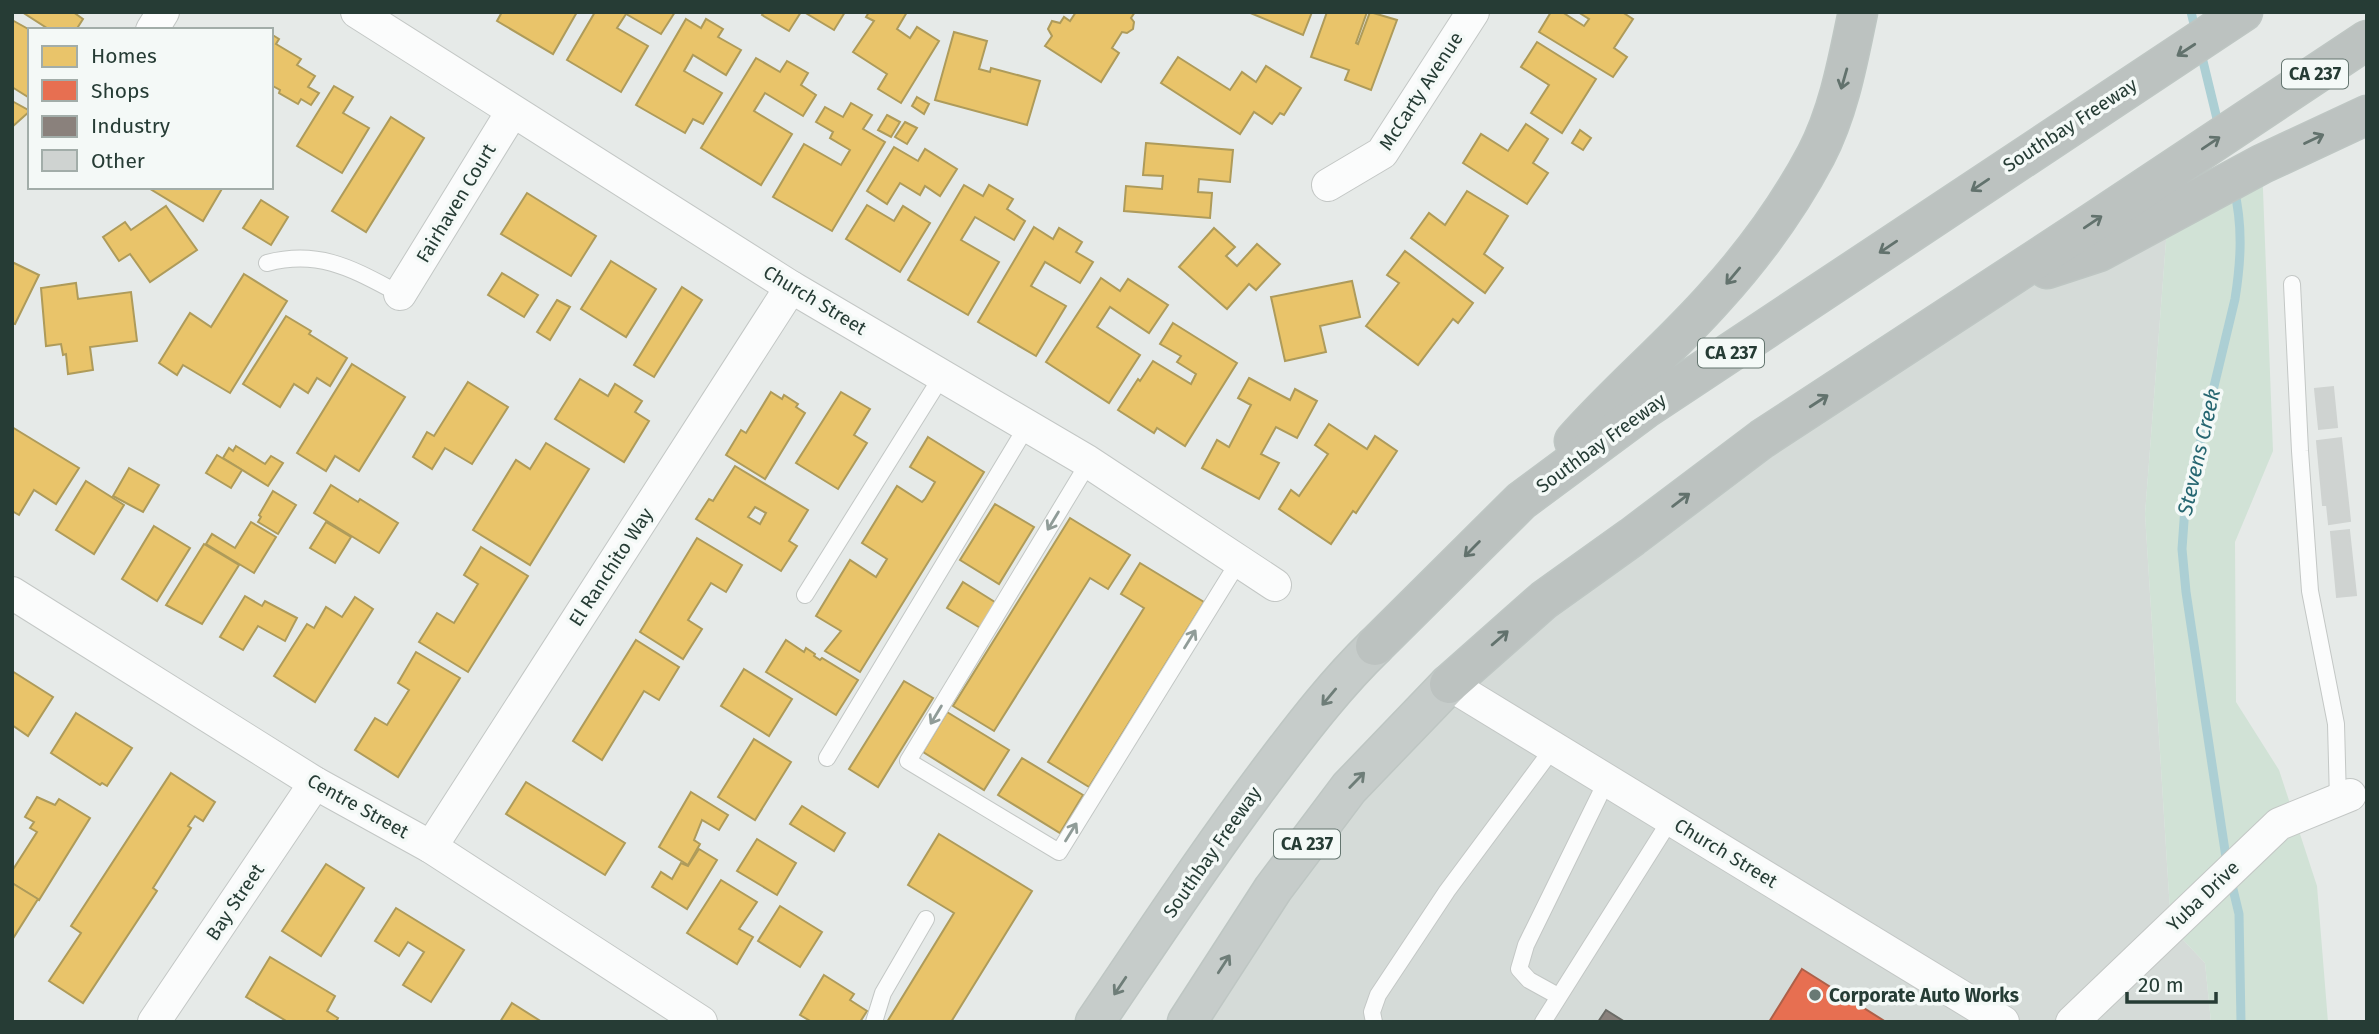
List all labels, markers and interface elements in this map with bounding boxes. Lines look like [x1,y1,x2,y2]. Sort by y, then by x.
legend [28,28,273,189]
street label: McCarty Avenue [1374,28,1468,154]
text: Homes [91,43,157,69]
one-way arrow [2176,43,2196,57]
road number: CA 237 [2282,60,2348,88]
one-way arrow [1836,68,1849,90]
street label: Southbay Freeway [1999,73,2142,177]
text: Shops [91,78,149,104]
text: Industry [91,113,171,139]
one-way arrow [2303,132,2325,145]
one-way arrow [2200,136,2220,150]
street label: Fairhaven Court [411,139,501,267]
text: Other [91,148,145,174]
one-way arrow [1971,178,1990,192]
one-way arrow [2083,215,2102,230]
one-way arrow [1879,239,1898,254]
street label: Church Street [759,260,871,340]
one-way arrow [1726,266,1741,284]
road number: CA 237 [1698,338,1764,368]
water label: Stevens Creek [2172,386,2226,519]
street label: Southbay Freeway [1532,388,1671,498]
one-way arrow [1809,394,1828,409]
one-way arrow [1671,493,1690,508]
street label: El Ranchito Way [564,503,658,630]
one-way arrow [1046,510,1060,530]
one-way arrow [1464,540,1481,557]
one-way arrow [1183,630,1198,649]
one-way arrow [1491,630,1509,646]
one-way arrow [1321,687,1337,705]
one-way arrow [928,705,942,725]
street label: Centre Street [303,769,413,843]
one-way arrow [1348,772,1365,789]
street label: Southbay Freeway [1158,781,1266,922]
street label: Church Street [1670,813,1782,893]
one-way arrow [1064,823,1078,843]
road number: CA 237 [1274,830,1340,858]
street label: Yuba Drive [2162,856,2244,936]
street label: Bay Street [201,859,269,945]
one-way arrow [1217,955,1231,975]
scale bar [2127,960,2216,1004]
text: 20 m [2138,972,2184,998]
one-way arrow [1113,975,1127,995]
place label: Corporate Auto Works [1829,984,2019,1007]
marker: Corporate Auto Works [1807,987,1823,1003]

